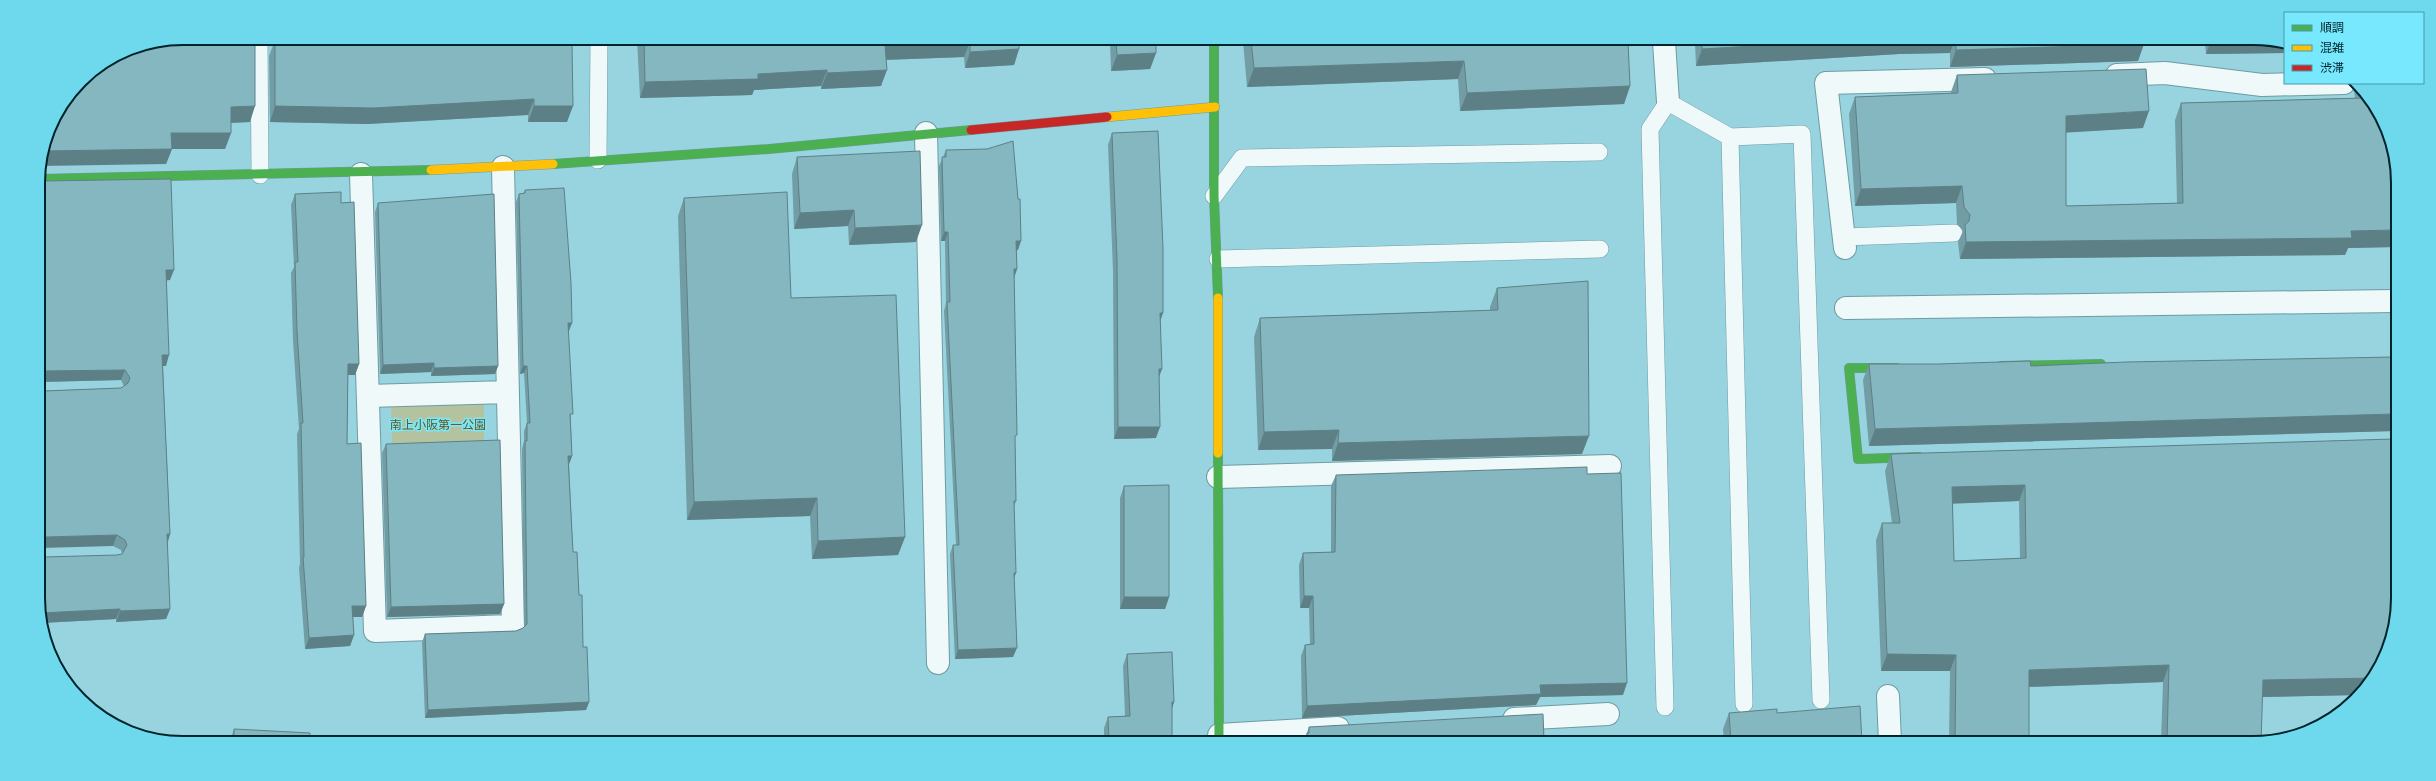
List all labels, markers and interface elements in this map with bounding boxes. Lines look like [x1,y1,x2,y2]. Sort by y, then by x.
legend [2284,12,2424,84]
text: 順調 [2320,19,2344,36]
text: 混雑 [2320,39,2344,56]
text: 渋滞 [2320,59,2344,76]
park label: 南上小阪第一公園 [390,416,486,433]

